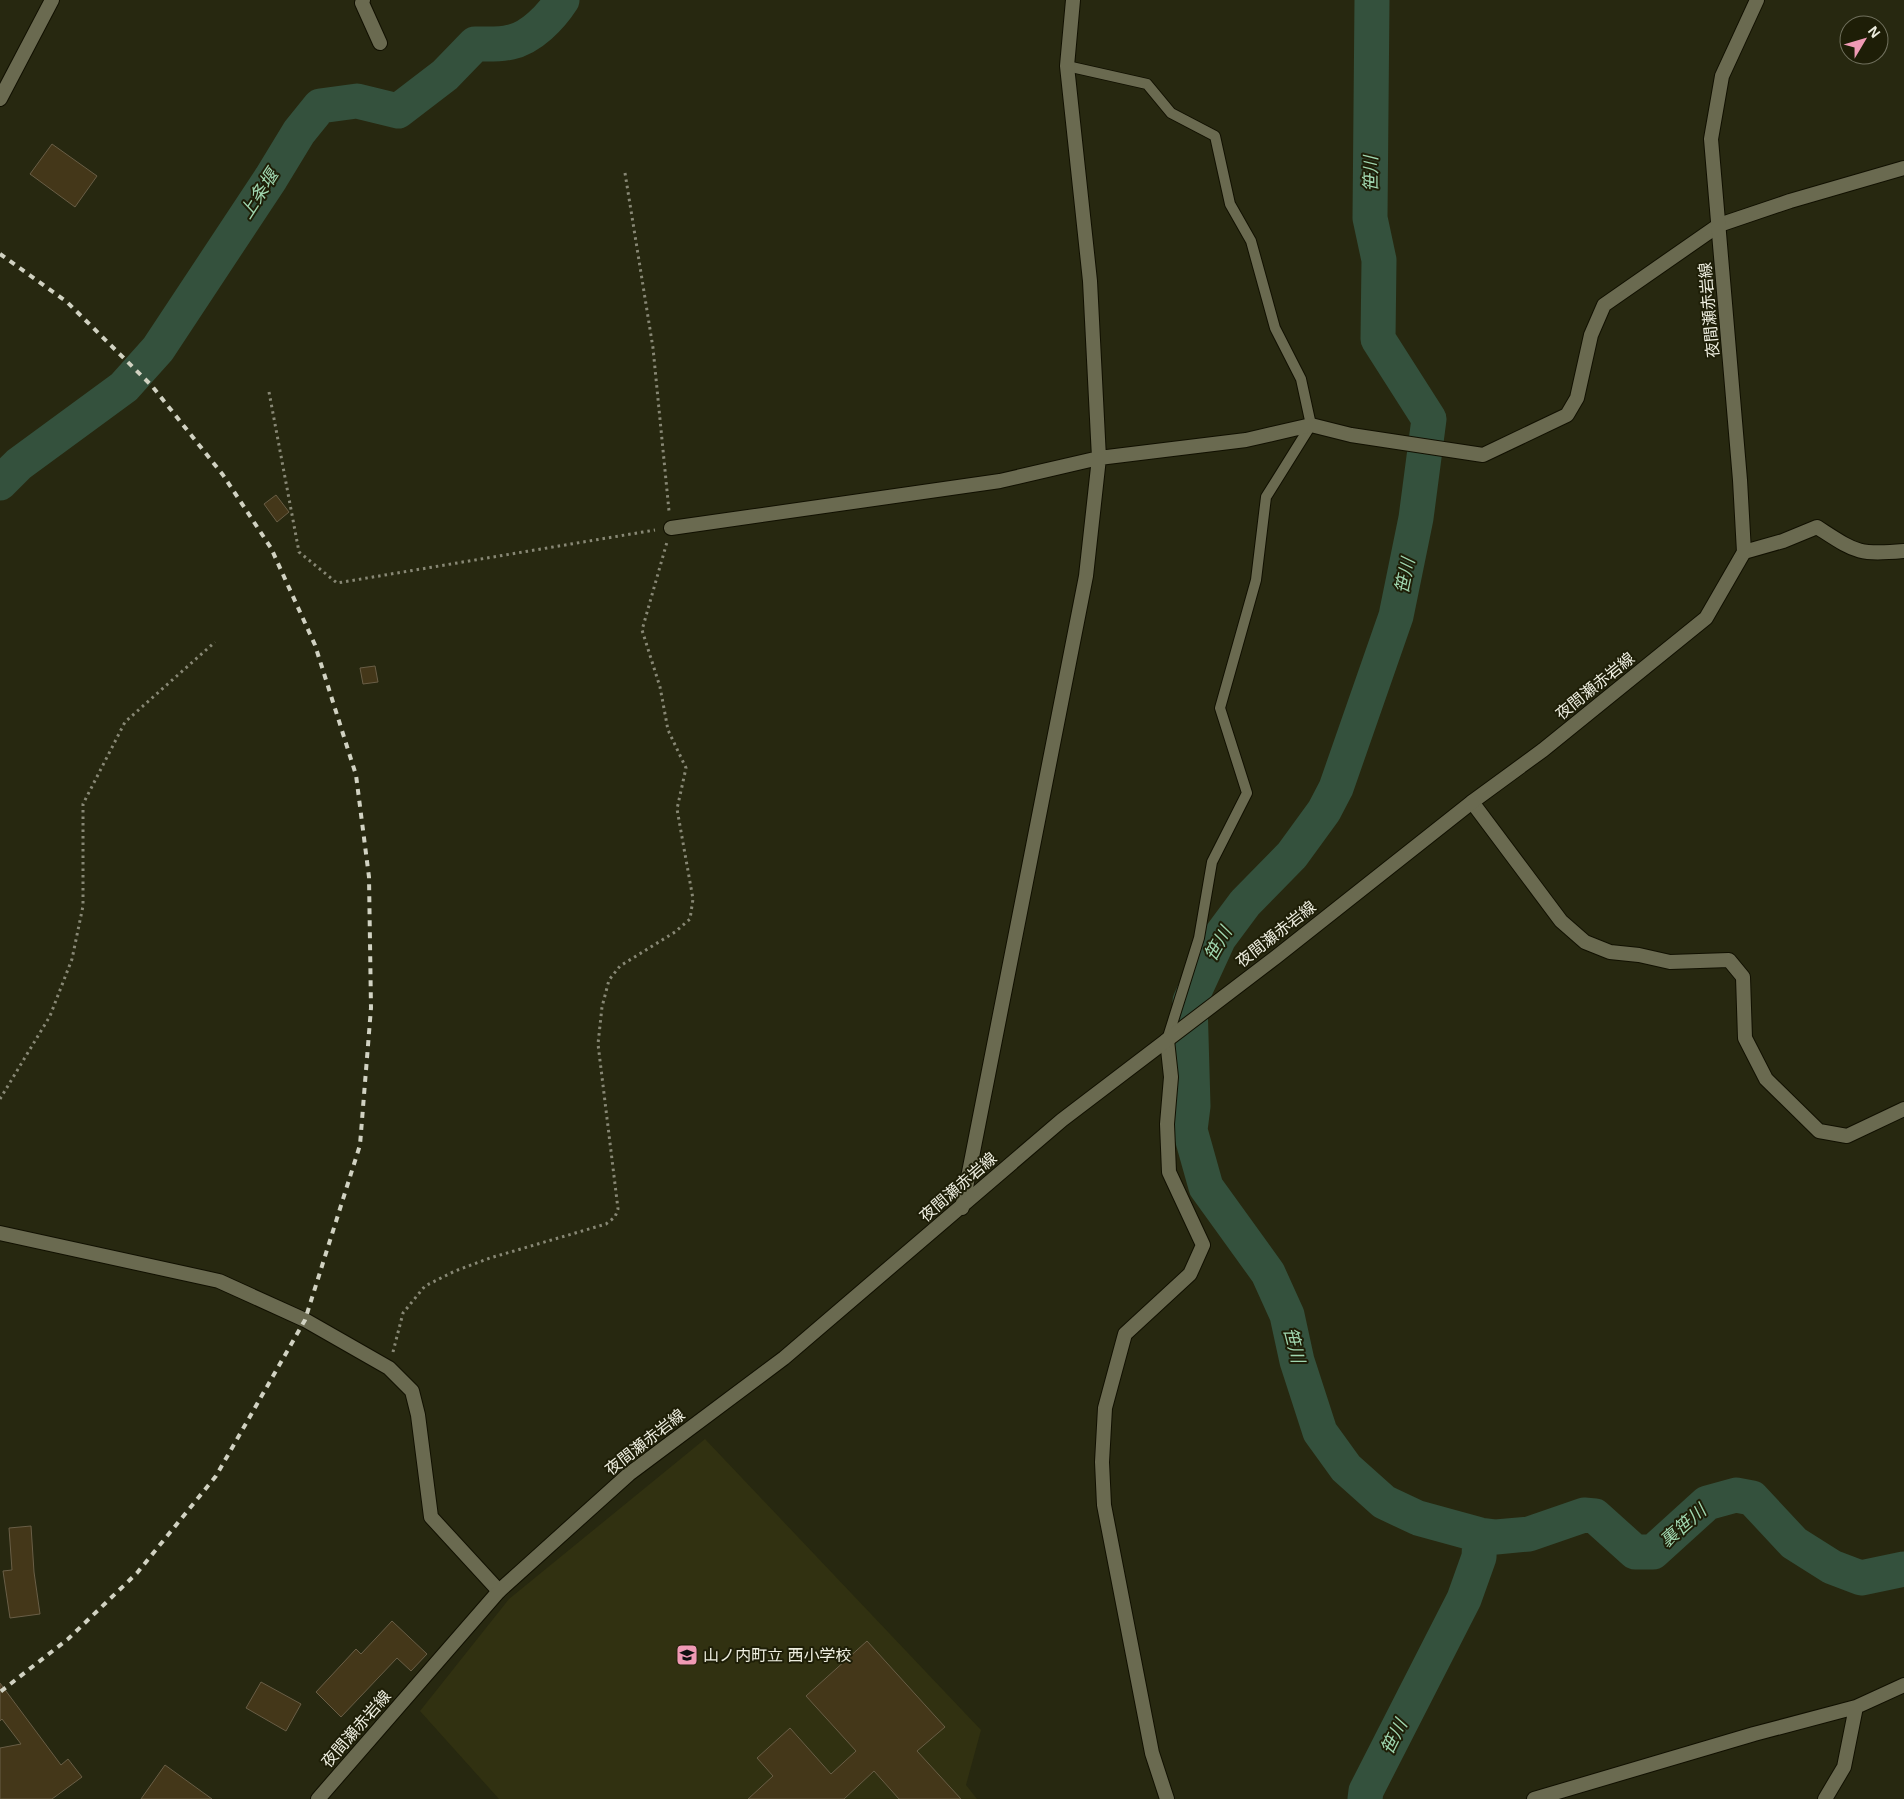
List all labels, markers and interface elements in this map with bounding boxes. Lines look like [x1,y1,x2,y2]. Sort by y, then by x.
north arrow [1839,15,1889,65]
text: N [1865,23,1884,41]
water label: 笹川 [1361,154,1381,192]
water label: 上条堰 [236,163,284,222]
street label: 夜間瀬赤岩線 [1696,261,1722,359]
water label: 笹川 [1391,554,1419,596]
street label: 夜間瀬赤岩線 [1552,649,1638,723]
street label: 夜間瀬赤岩線 [1233,898,1319,970]
water label: 笹川 [1200,922,1237,965]
street label: 夜間瀬赤岩線 [916,1149,1000,1225]
water label: 笹川 [1280,1325,1309,1367]
street label: 夜間瀬赤岩線 [602,1406,688,1478]
water label: 裏笹川 [1656,1499,1711,1551]
school or university icon: 山ノ内町立 西小学校 [675,1643,699,1667]
place label: 山ノ内町立 西小学校 [703,1647,851,1664]
street label: 夜間瀬赤岩線 [318,1687,394,1771]
water label: 笹川 [1377,1715,1412,1758]

